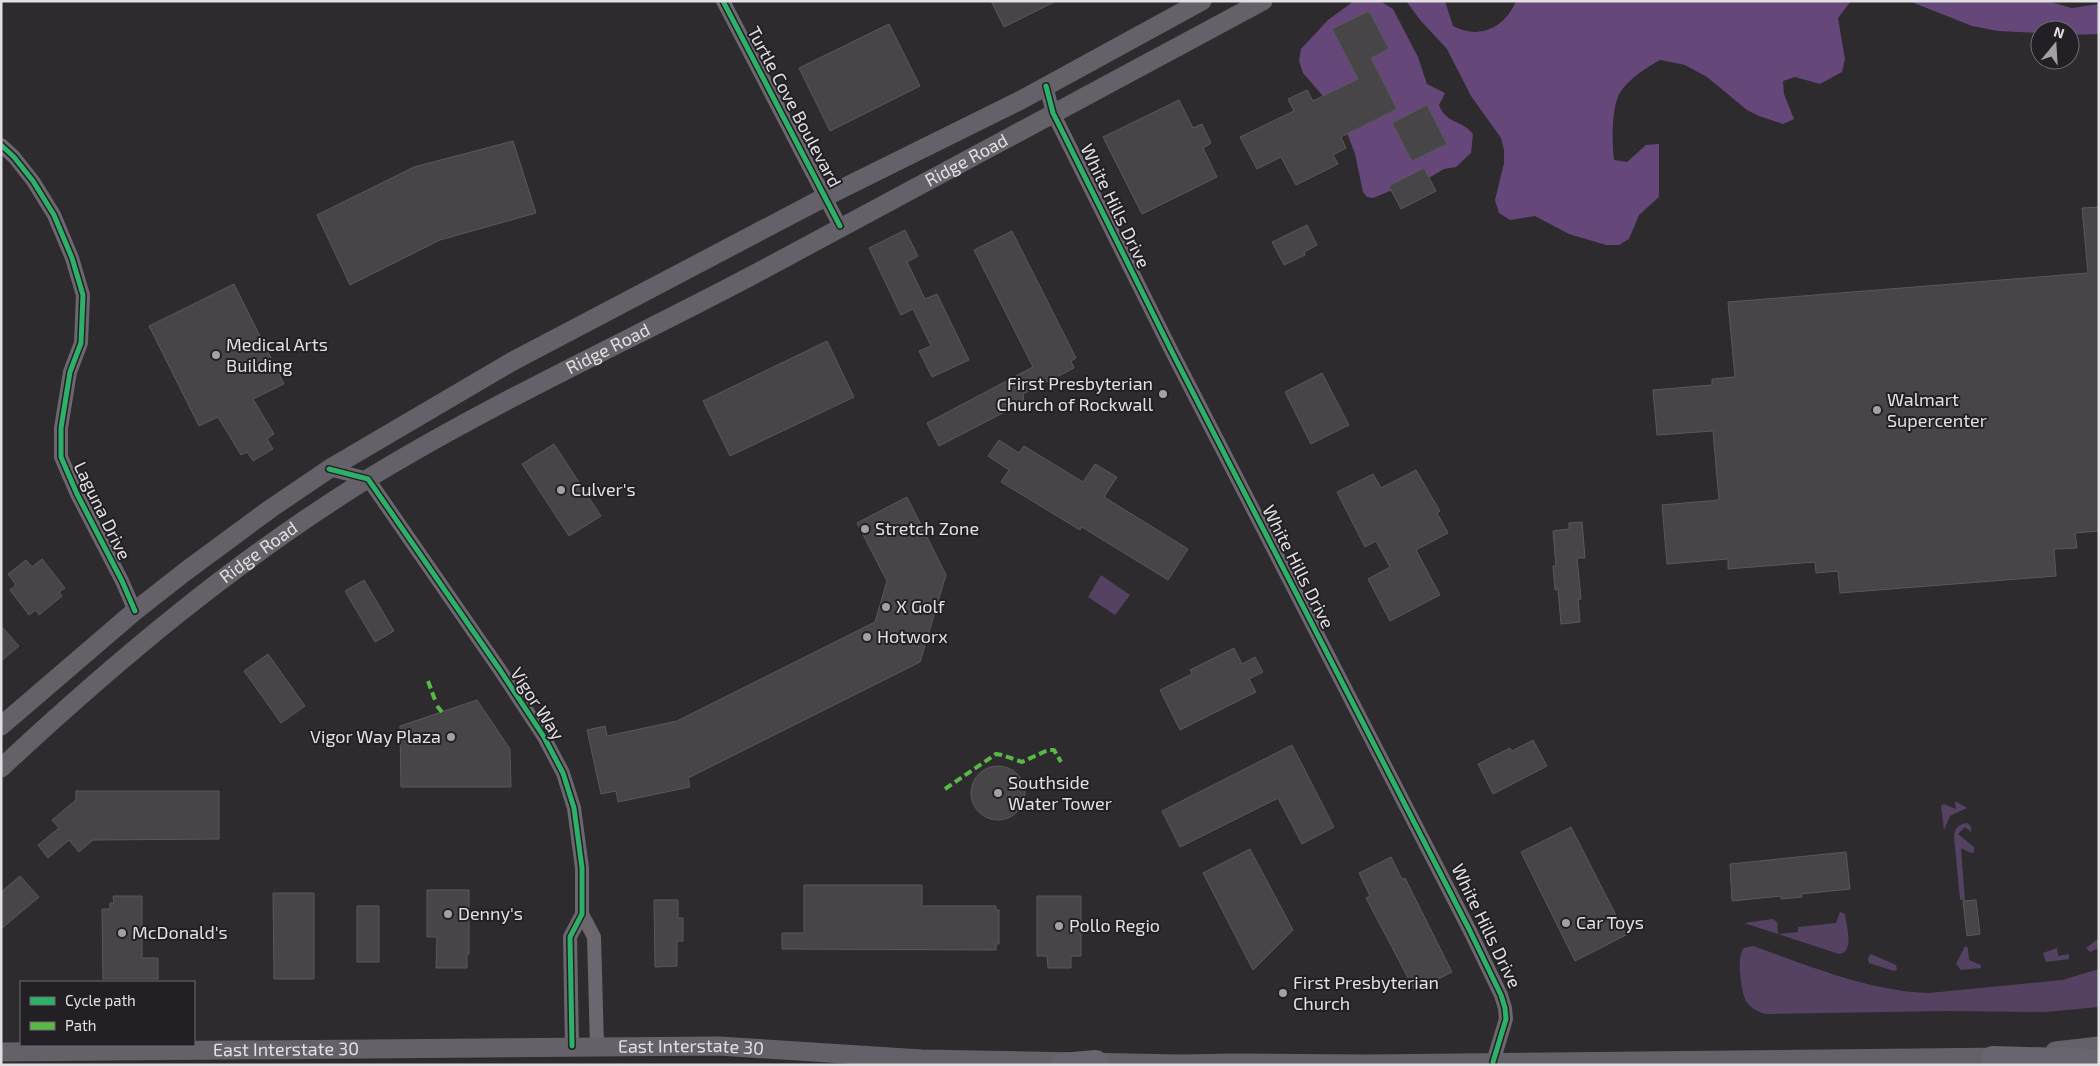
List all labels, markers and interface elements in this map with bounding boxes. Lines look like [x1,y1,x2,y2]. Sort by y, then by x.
north arrow [2030,20,2080,70]
street label: Turtle Cove Boulevard [743,22,847,191]
text: N [2052,23,2067,42]
street label: Ridge Road [921,128,1011,191]
street label: White Hills Drive [1076,140,1156,271]
street label: Ridge Road [562,318,653,378]
place label: Medical Arts Building [226,333,328,376]
marker: Medical Arts Building [210,349,222,361]
place label: First Presbyterian Church of Rockwall [996,372,1154,415]
marker: First Presbyterian Church of Rockwall [1157,388,1169,400]
place label: Walmart Supercenter [1887,388,1987,431]
marker: Walmart Supercenter [1871,404,1883,416]
street label: Laguna Drive [70,458,136,563]
place label: Culver's [571,478,636,500]
marker: Culver's [555,484,567,496]
street label: White Hills Drive [1258,501,1339,632]
street label: Ridge Road [215,516,301,588]
place label: Stretch Zone [875,517,979,539]
marker: Stretch Zone [859,523,871,535]
place label: X Golf [896,595,946,617]
marker: X Golf [880,601,892,613]
place label: Hotworx [877,625,948,647]
marker: Hotworx [861,631,873,643]
street label: Vigor Way [506,663,570,744]
place label: Vigor Way Plaza [310,725,441,747]
marker: Vigor Way Plaza [445,731,457,743]
place label: Southside Water Tower [1008,771,1112,814]
marker: Southside Water Tower [992,787,1004,799]
street label: White Hills Drive [1447,860,1527,991]
place label: Denny's [458,902,523,924]
marker: Denny's [442,908,454,920]
place label: Car Toys [1576,911,1644,933]
place label: Pollo Regio [1069,914,1160,936]
marker: Car Toys [1560,917,1572,929]
marker: Pollo Regio [1053,920,1065,932]
place label: McDonald's [132,921,228,943]
marker: McDonald's [116,927,128,939]
place label: First Presbyterian Church [1293,971,1439,1014]
legend [20,981,195,1046]
marker: First Presbyterian Church [1277,987,1289,999]
text: Cycle path [65,991,136,1009]
text: Path [65,1016,96,1034]
street label: East Interstate 30 [618,1034,765,1059]
street label: East Interstate 30 [213,1037,359,1060]

